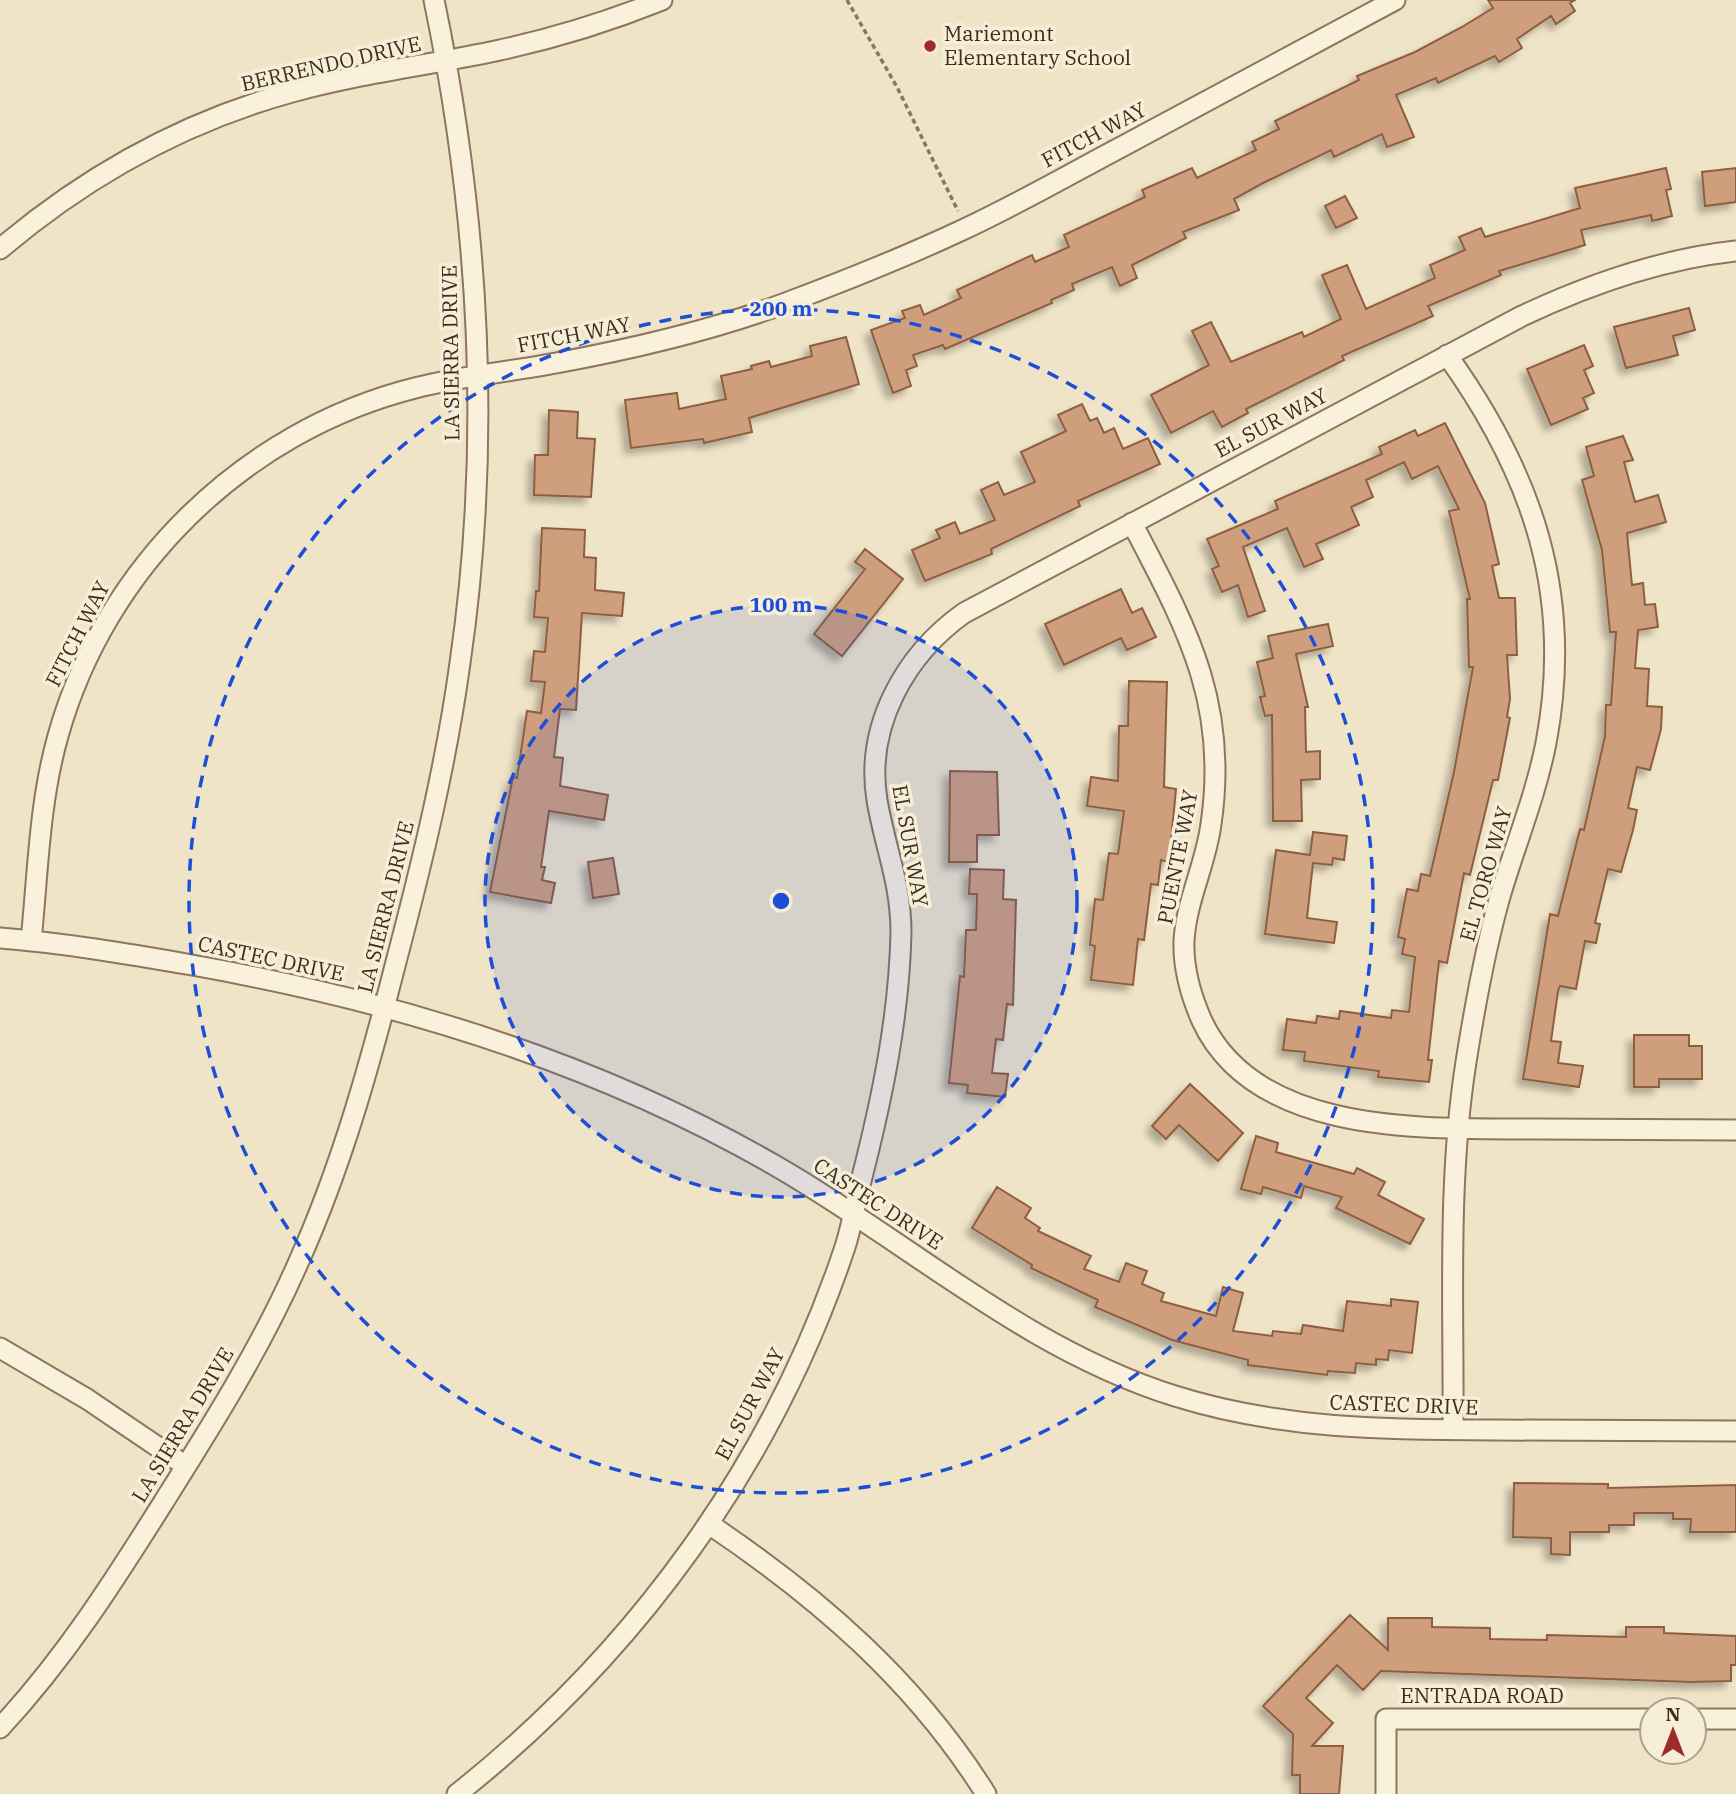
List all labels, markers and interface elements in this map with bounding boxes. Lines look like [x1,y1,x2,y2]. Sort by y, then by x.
place label: Mariemont Elementary School [944,19,1131,71]
street label: BERRENDO DRIVE [238,29,424,97]
marker: Mariemont Elementary School [922,38,938,54]
street label: FITCH WAY [1036,95,1151,174]
street label: LA SIERRA DRIVE [434,265,466,441]
text: 200 m [749,294,813,322]
street label: FITCH WAY [515,309,633,359]
street label: EL SUR WAY [1209,381,1332,464]
street label: FITCH WAY [39,576,116,691]
text: 100 m [749,590,813,618]
street label: EL SUR WAY [886,782,936,909]
street label: PUENTE WAY [1150,787,1204,926]
street label: EL TORO WAY [1452,803,1518,945]
street label: LA SIERRA DRIVE [350,818,420,996]
centre of rings [769,889,793,913]
street label: CASTEC DRIVE [195,929,347,987]
street label: CASTEC DRIVE [808,1151,949,1255]
street label: LA SIERRA DRIVE [125,1342,240,1507]
street label: EL SUR WAY [708,1342,791,1465]
street label: CASTEC DRIVE [1329,1387,1479,1421]
street label: ENTRADA ROAD [1400,1681,1564,1709]
north arrow [1638,1696,1708,1766]
text: N [1665,1702,1681,1726]

